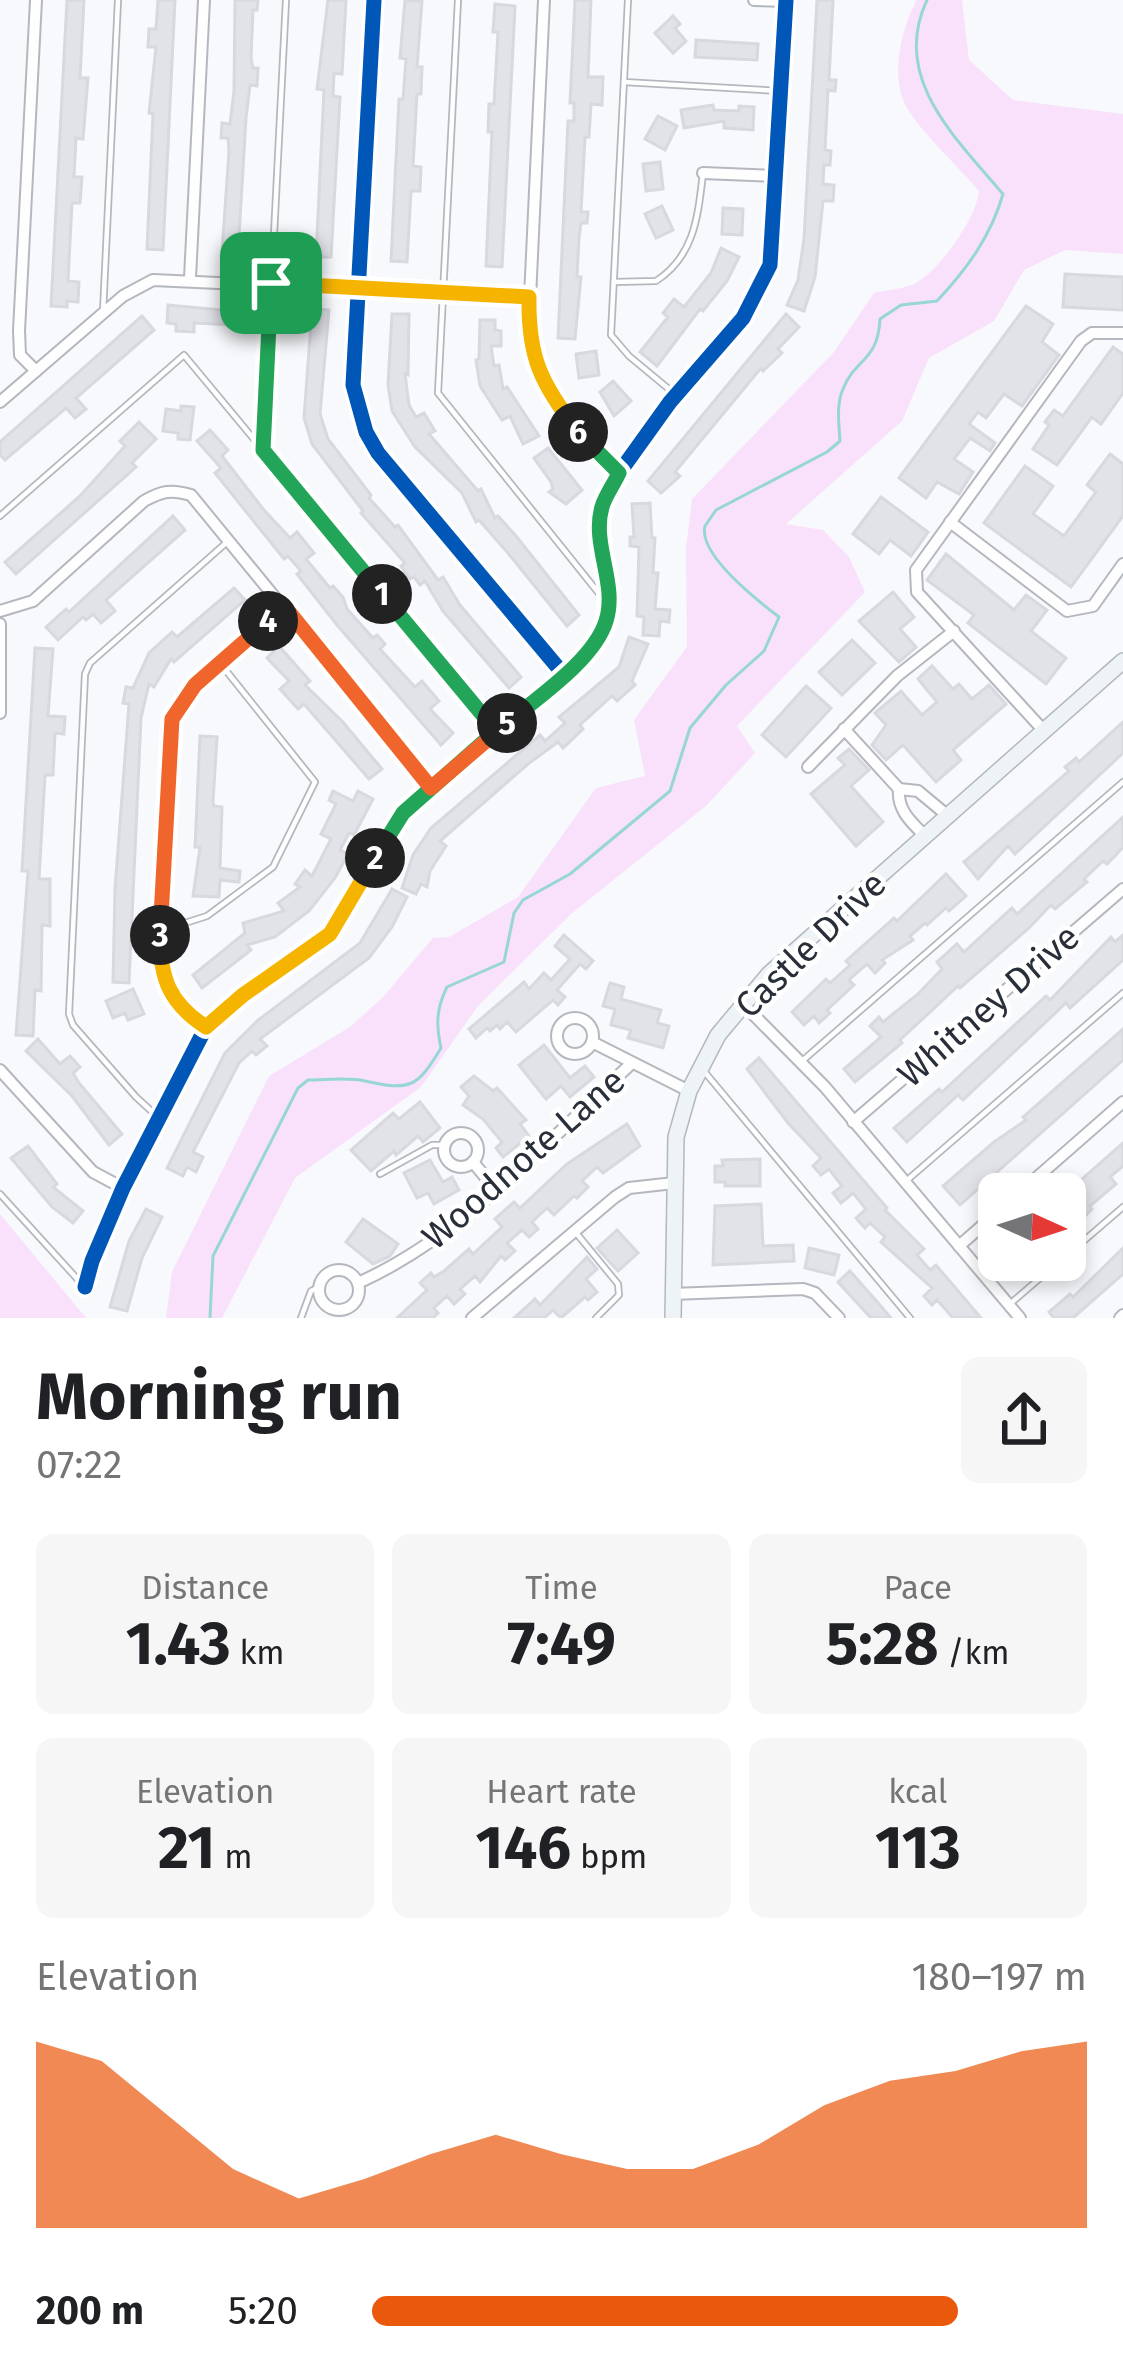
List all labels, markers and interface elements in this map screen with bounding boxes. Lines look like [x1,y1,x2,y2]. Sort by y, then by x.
pin [220,232,322,334]
icon: arrive [238,250,304,316]
pin: 6 [548,402,608,462]
text: 6 [569,412,587,452]
pin: 1 [352,564,412,624]
text: 1 [374,574,390,614]
pin: 4 [238,591,298,651]
text: 4 [259,601,277,641]
pin: 5 [477,693,537,753]
text: 5 [498,703,516,743]
pin: 2 [345,828,405,888]
text: 2 [366,838,384,878]
street label: Castle Drive [726,862,895,1027]
pin: 3 [130,905,190,965]
text: 3 [151,915,169,955]
street label: Whitney Drive [889,915,1088,1097]
street label: Woodnote Lane [413,1059,634,1259]
north arrow [978,1173,1086,1281]
map controls [978,1173,1086,1281]
text: Morning run [36,1357,402,1436]
button: share [961,1357,1087,1483]
text: 07:22 [36,1442,122,1488]
text: Distance [141,1568,269,1608]
text: Time [525,1568,598,1608]
text: Pace [884,1568,952,1608]
text: 1.43 [126,1608,231,1680]
text: 7:49 [507,1608,616,1680]
text: 5:28 [826,1608,939,1680]
text: km [231,1633,285,1673]
text: /km [939,1633,1010,1673]
text: Elevation [136,1772,274,1812]
text: Heart rate [486,1772,637,1812]
text: kcal [888,1772,948,1812]
text: 21 [158,1812,215,1884]
text: 146 [476,1812,571,1884]
text: 113 [875,1812,961,1884]
text: m [215,1837,252,1877]
text: bpm [571,1837,647,1877]
text: Elevation [36,1954,199,2000]
text: 180–197 m [911,1954,1087,2000]
text: 200 m [36,2288,144,2334]
text: 5:20 [228,2288,298,2334]

